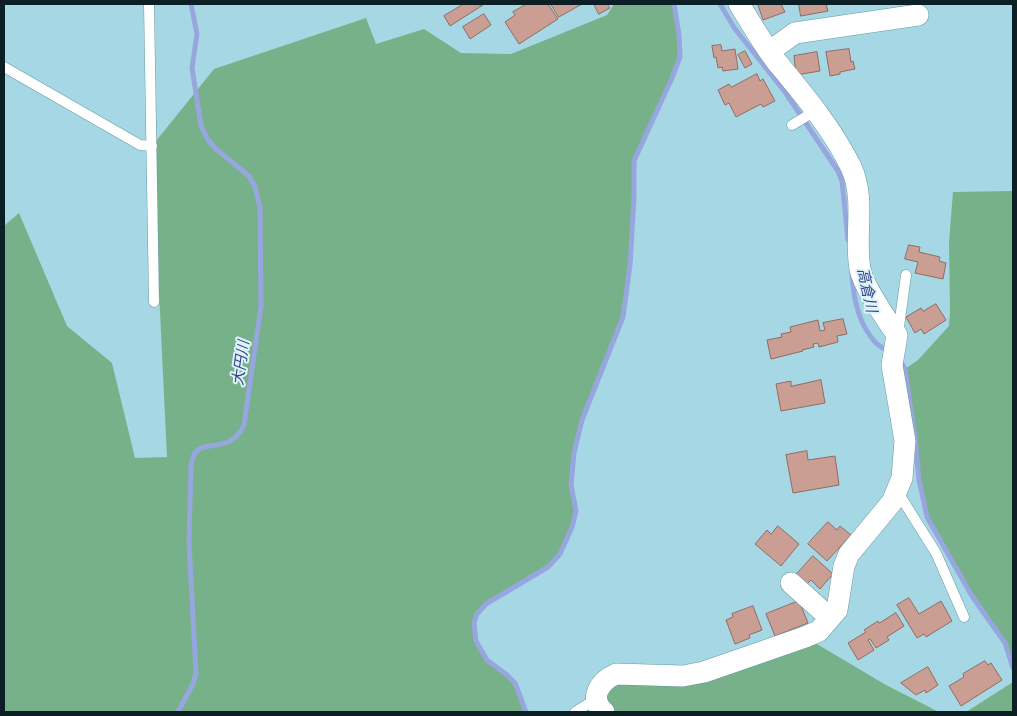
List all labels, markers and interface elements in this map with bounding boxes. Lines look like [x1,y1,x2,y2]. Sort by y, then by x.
water label: 高倉川 [855,266,881,314]
water label: 大円川 [228,339,252,387]

